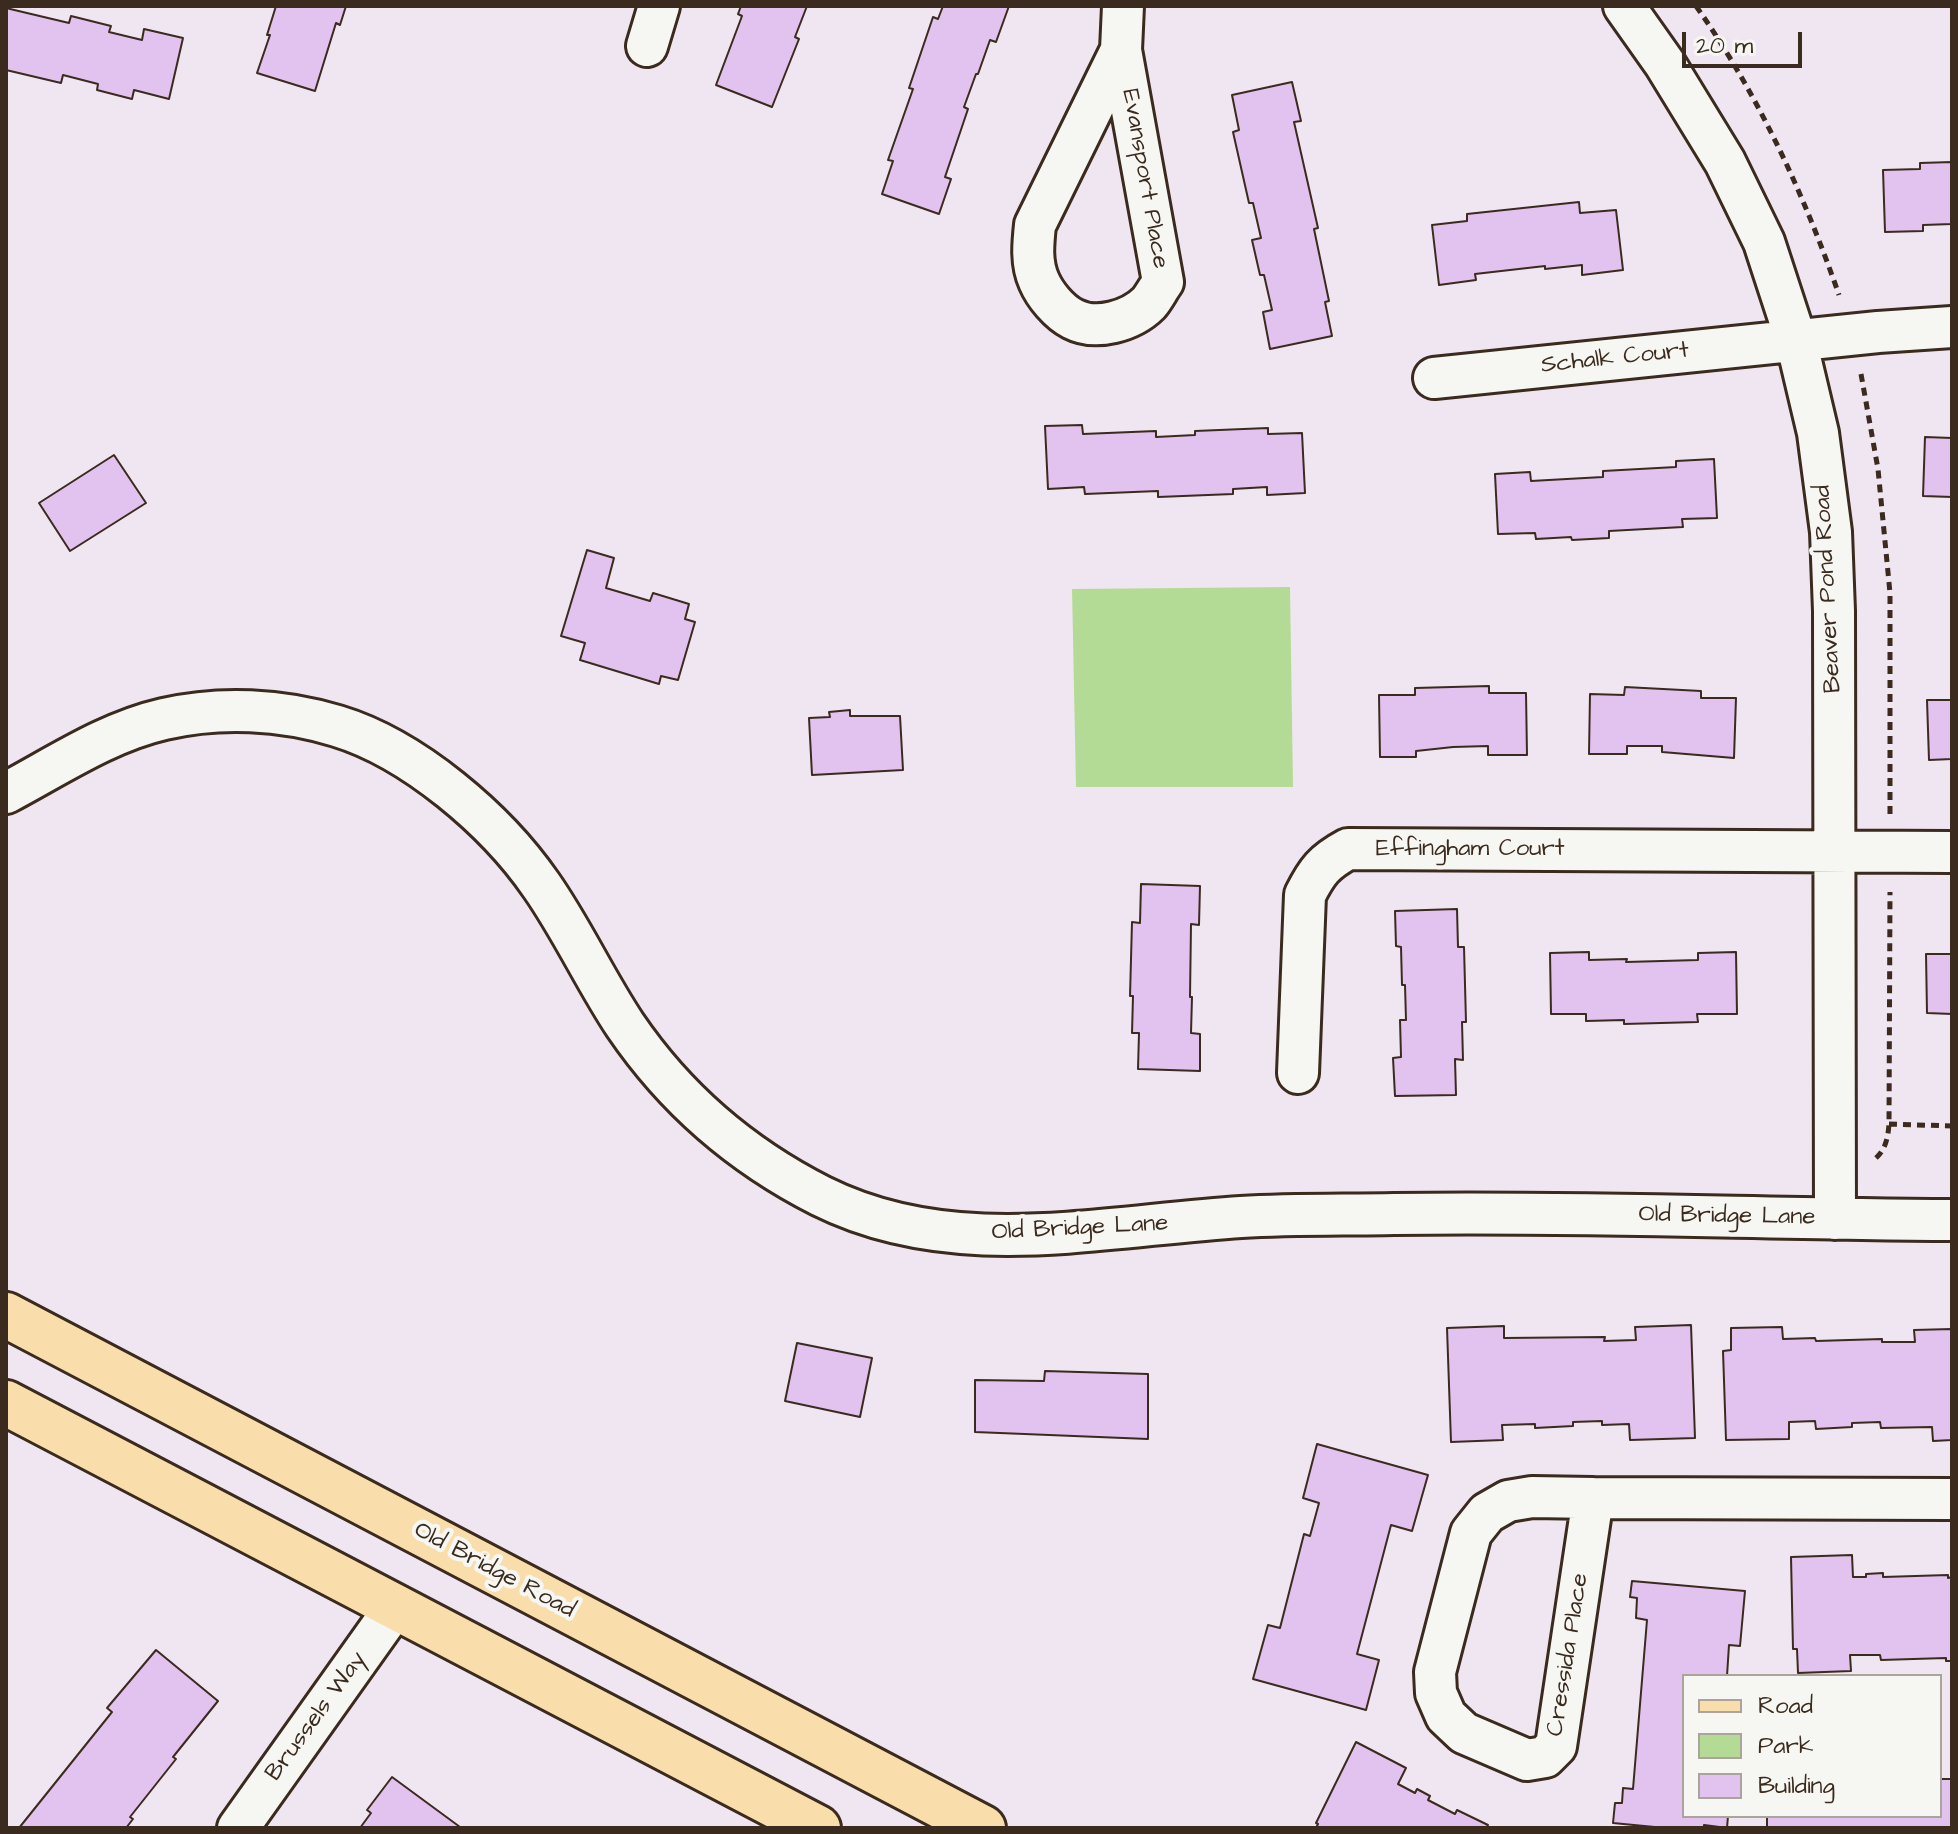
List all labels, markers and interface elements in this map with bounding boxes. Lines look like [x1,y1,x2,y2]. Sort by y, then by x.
scale bar [1686,16,1806,66]
text: 20 m [1696,29,1753,63]
street label: Evansport Place [1114,87,1174,271]
street label: Schalk Court [1540,337,1690,381]
street label: Beaver Pond Road [1809,484,1849,694]
street label: Effingham Court [1376,836,1564,864]
street label: Old Bridge Lane [1638,1201,1816,1233]
street label: Old Bridge Lane [991,1210,1169,1248]
street label: Old Bridge Road [409,1516,579,1626]
street label: Cressida Place [1542,1571,1596,1739]
street label: Brussels Way [260,1647,374,1787]
legend [1682,1674,1942,1818]
text: Road [1758,1689,1813,1723]
text: Park [1758,1729,1814,1763]
text: Building [1758,1769,1835,1803]

